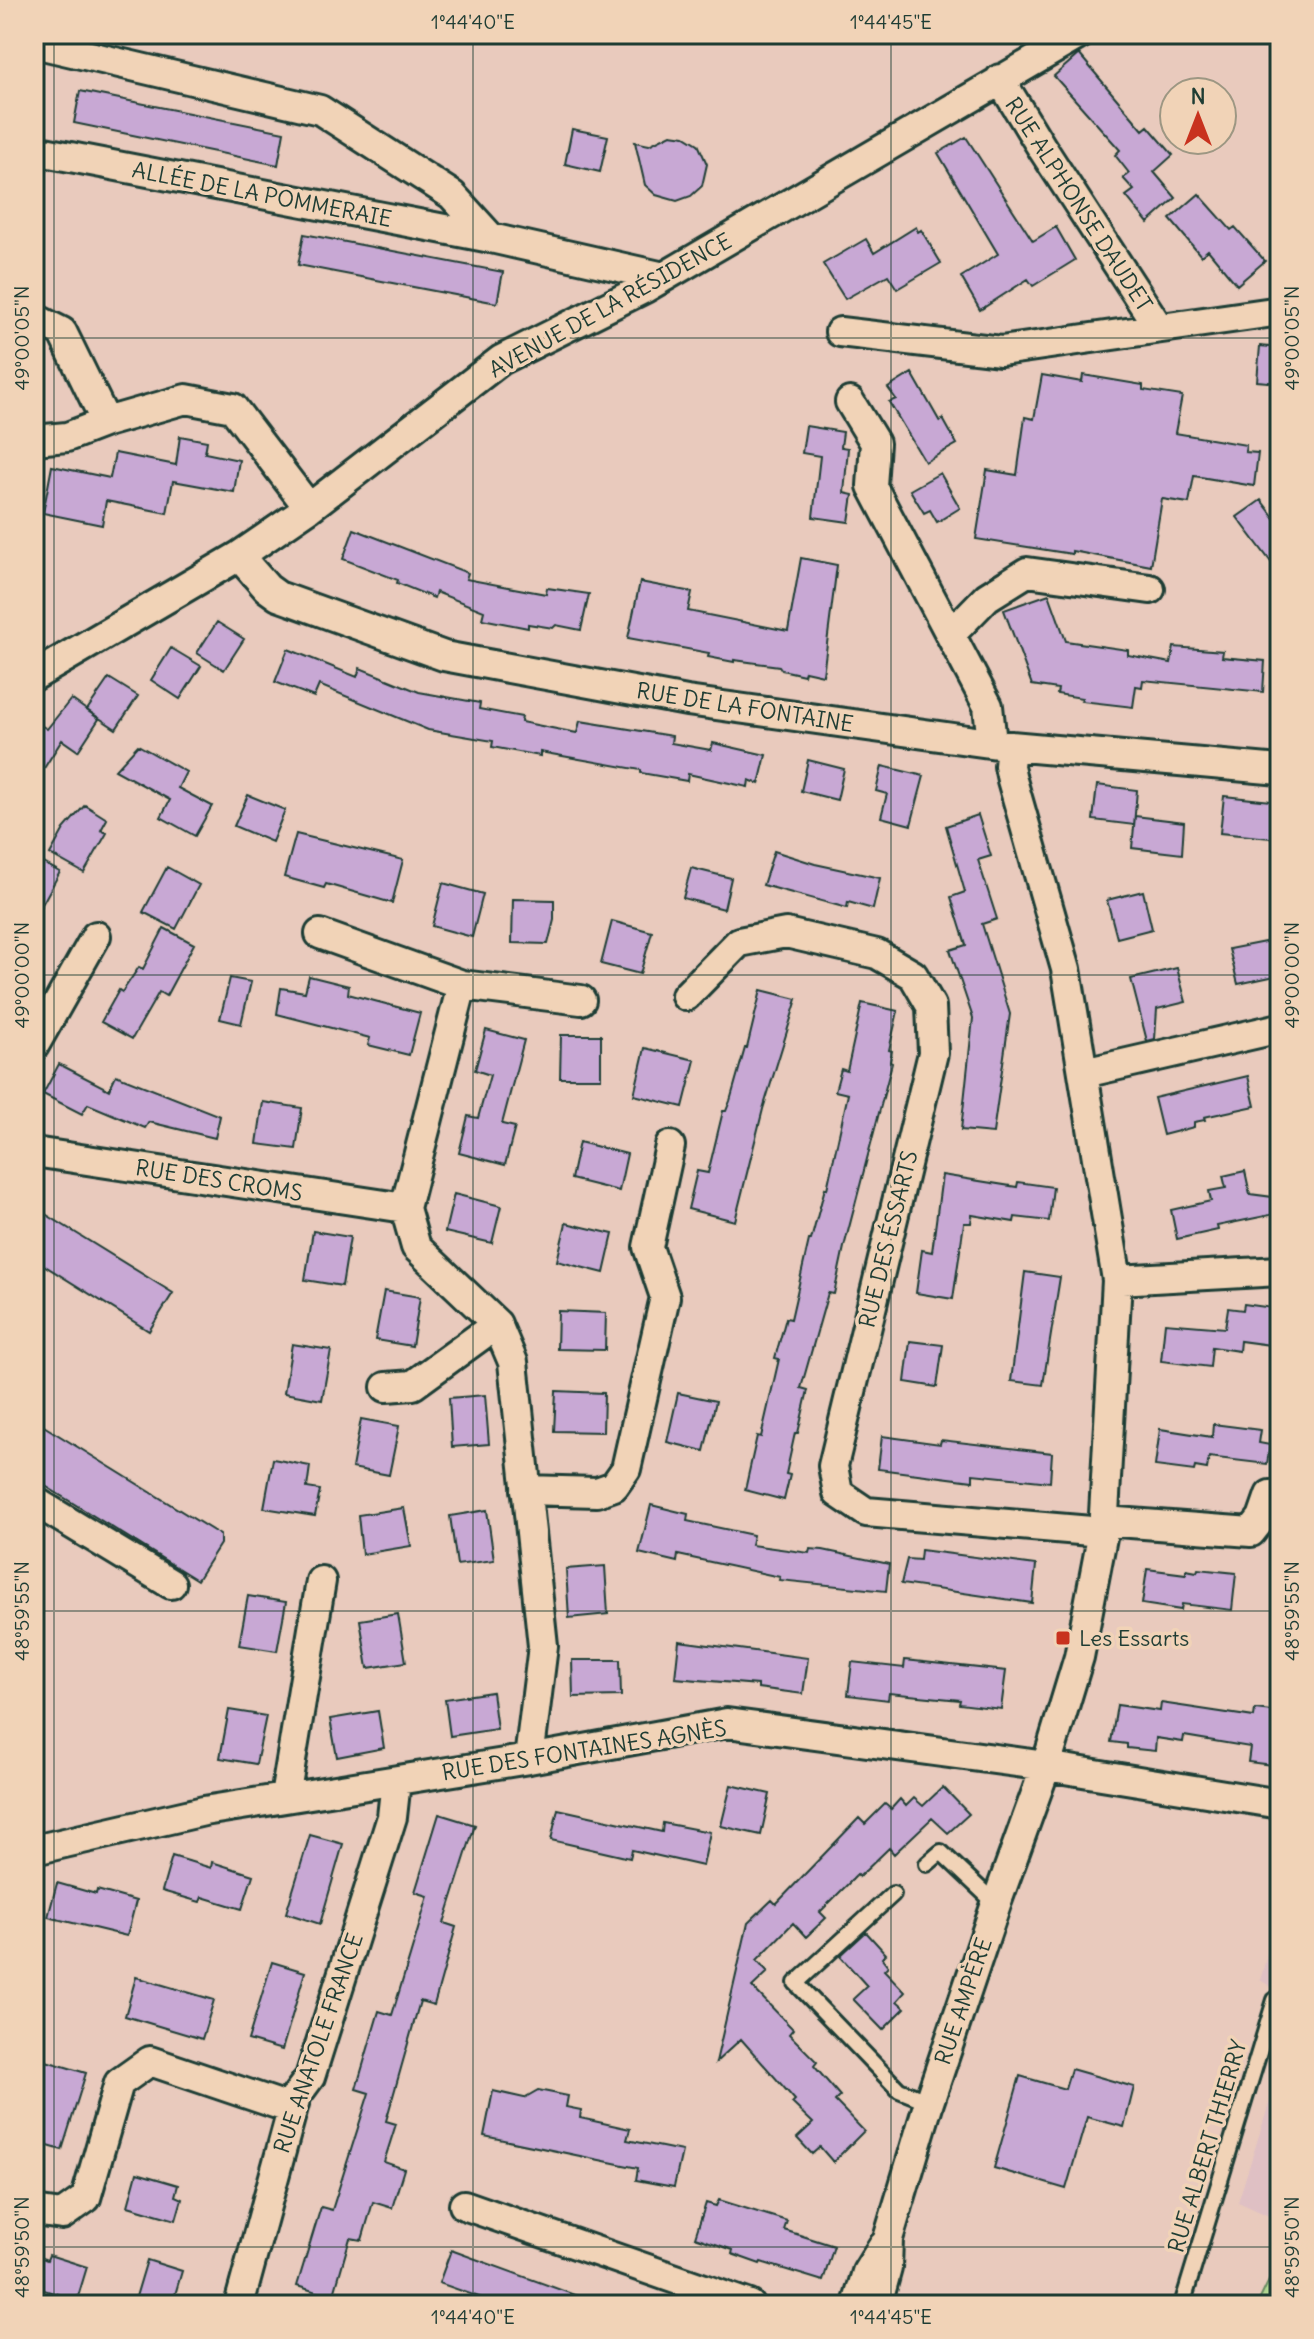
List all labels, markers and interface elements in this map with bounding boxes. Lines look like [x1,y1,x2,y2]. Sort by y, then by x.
text: 1°44'40"E [431,9,515,34]
text: 1°44'45"E [850,9,932,34]
north arrow [1158,76,1238,156]
text: N [1190,82,1206,110]
street label: RUE ALPHONSE DAUDET [999,92,1159,316]
street label: ALLÉE DE LA POMMERAIE [130,155,394,233]
street label: AVENUE DE LA RÉSIDENCE [484,227,736,383]
text: 49°00'05"N [9,285,34,391]
text: 49°00'05"N [1279,285,1304,391]
street label: RUE DE LA FONTAINE [635,676,855,738]
text: 49°00'00"N [9,922,34,1028]
text: 49°00'00"N [1279,922,1304,1028]
street label: RUE DES ÉSSARTS [852,1147,924,1331]
street label: RUE DES CROMS [134,1153,304,1207]
text: 48°59'55"N [9,1561,34,1661]
text: 48°59'55"N [1279,1561,1304,1661]
place label: Les Essarts [1079,1624,1189,1652]
marker: Les Essarts [1054,1629,1072,1647]
street label: RUE DES FONTAINES AGNÈS [440,1714,728,1786]
street label: RUE ANATOLE FRANCE [267,1929,369,2157]
street label: RUE AMPÈRE [928,1934,998,2068]
street label: RUE ALBERT THIERRY [1161,2036,1253,2256]
text: 48°59'50"N [9,2196,34,2298]
text: 48°59'50"N [1279,2196,1304,2298]
text: 1°44'40"E [431,2304,515,2329]
text: 1°44'45"E [850,2304,932,2329]

